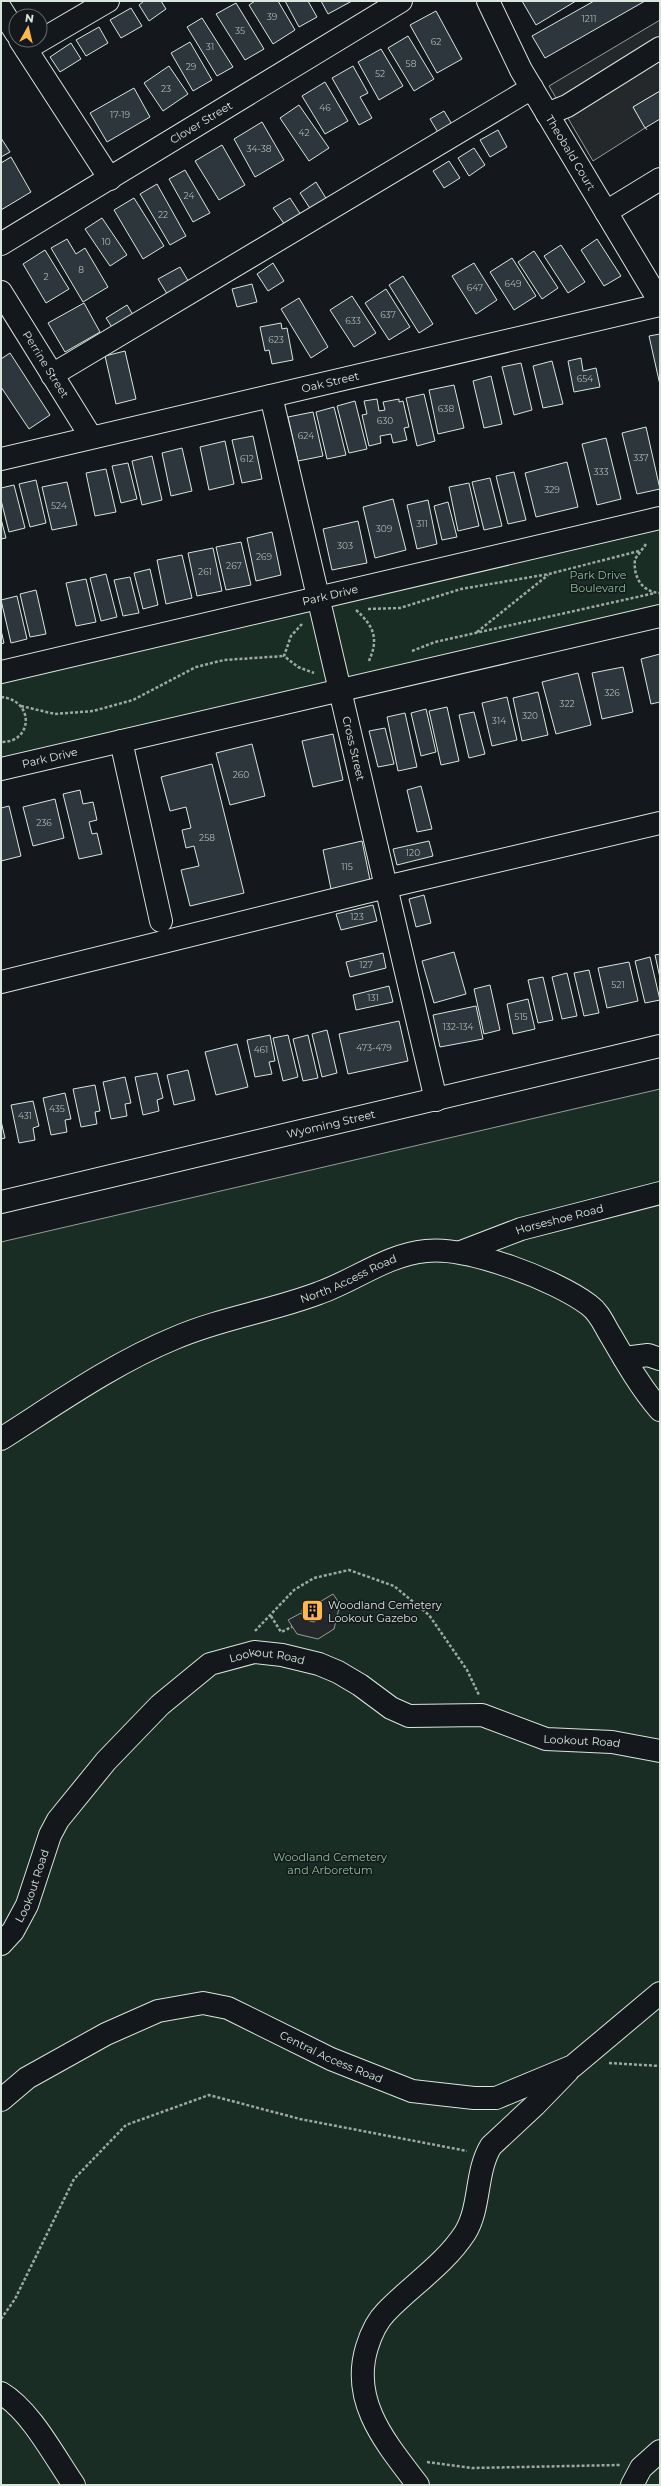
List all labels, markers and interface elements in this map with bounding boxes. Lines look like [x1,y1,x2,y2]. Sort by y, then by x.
north arrow [8,8,48,48]
text: N [24,11,35,26]
house number: 39 [267,11,278,22]
house number: 1211 [582,13,596,24]
house number: 35 [235,25,245,36]
house number: 62 [431,36,441,47]
house number: 31 [206,41,214,52]
house number: 58 [406,58,417,69]
house number: 29 [186,61,197,72]
house number: 52 [375,68,385,79]
house number: 23 [161,83,171,94]
street label: Clover Street [167,98,235,147]
house number: 46 [319,102,331,113]
house number: 17-19 [110,109,131,120]
street label: Theobald Court [543,113,599,194]
house number: 42 [298,127,310,138]
house number: 34-38 [246,143,272,154]
house number: 24 [184,190,194,201]
house number: 22 [158,209,168,220]
house number: 10 [101,236,111,247]
house number: 8 [78,264,84,275]
house number: 2 [43,271,49,282]
house number: 649 [505,278,522,289]
house number: 647 [467,282,483,293]
house number: 637 [380,309,396,320]
house number: 633 [345,315,361,326]
street label: Perrine Street [20,328,72,401]
house number: 623 [268,334,284,345]
street label: Oak Street [300,368,361,396]
house number: 654 [577,373,593,384]
house number: 638 [438,403,454,414]
house number: 630 [377,415,393,426]
house number: 624 [298,430,314,441]
house number: 337 [633,452,649,463]
house number: 612 [240,453,254,464]
house number: 333 [593,466,609,477]
house number: 329 [544,484,560,495]
house number: 524 [51,500,67,511]
house number: 311 [416,518,428,529]
house number: 309 [376,523,393,534]
house number: 303 [337,540,353,551]
house number: 269 [256,551,273,562]
house number: 267 [226,560,242,571]
house number: 261 [198,566,212,577]
park label: Park Drive Boulevard [570,568,627,595]
street label: Park Drive [301,582,360,608]
house number: 326 [604,687,620,698]
house number: 322 [559,698,575,709]
house number: 320 [522,710,538,721]
street label: Cross Street [339,715,368,783]
house number: 314 [492,715,506,726]
street label: Park Drive [20,744,79,771]
house number: 260 [233,769,249,780]
house number: 236 [36,817,52,828]
house number: 258 [199,832,215,843]
house number: 120 [406,847,420,858]
house number: 115 [341,861,353,872]
house number: 123 [350,911,364,922]
house number: 127 [359,959,373,970]
house number: 521 [611,979,625,990]
house number: 131 [367,992,379,1003]
house number: 515 [514,1011,528,1022]
house number: 132-134 [443,1021,473,1032]
house number: 473-479 [356,1042,392,1053]
house number: 461 [254,1044,268,1055]
house number: 435 [49,1103,65,1114]
street label: Wyoming Street [285,1107,377,1141]
house number: 431 [18,1110,32,1121]
street label: Horseshoe Road [513,1201,605,1237]
street label: North Access Road [298,1251,399,1306]
building icon: Woodland Cemetery Lookout Gazebo [299,1598,325,1624]
place label: Woodland Cemetery Lookout Gazebo [328,1598,442,1625]
street label: Lookout Road [228,1645,306,1667]
street label: Lookout Road [543,1732,622,1750]
street label: Lookout Road [12,1847,52,1925]
park label: Woodland Cemetery and Arboretum [273,1850,387,1877]
street label: Central Access Road [277,2028,385,2086]

